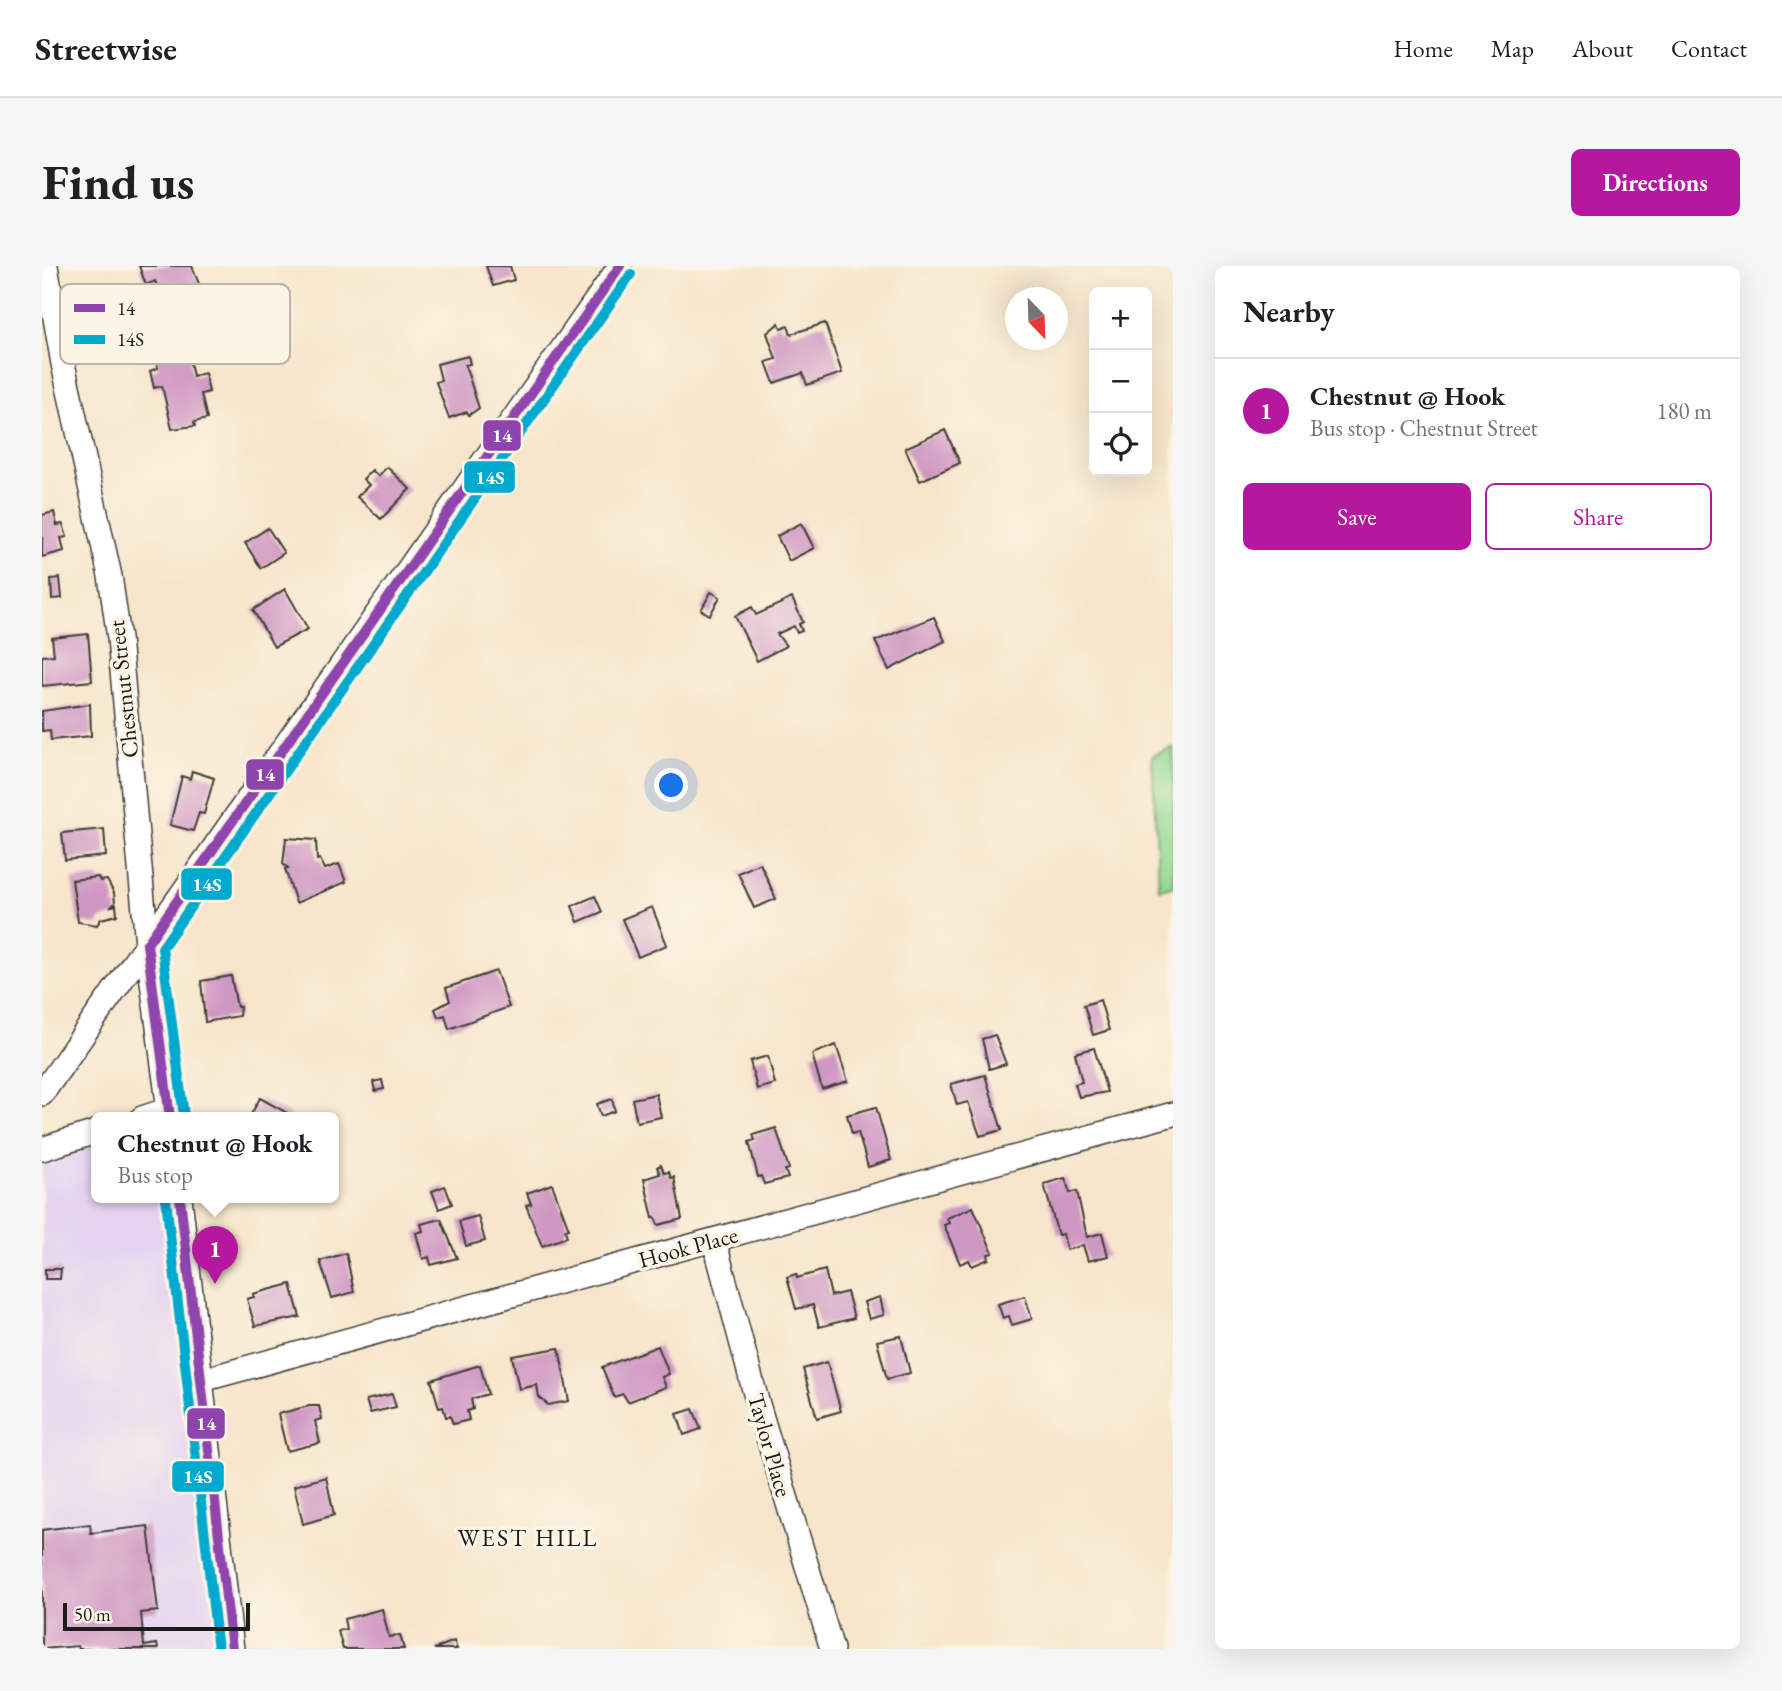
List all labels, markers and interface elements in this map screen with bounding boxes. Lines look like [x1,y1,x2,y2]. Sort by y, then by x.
text: Streetwise [35,27,177,70]
text: Home [1393,33,1453,64]
text: Map [1491,33,1534,64]
text: About [1572,33,1633,64]
text: Contact [1671,33,1747,64]
button: Directions [1571,149,1740,216]
text: Find us [42,150,194,214]
legend [60,284,290,364]
north arrow [1005,287,1068,350]
map controls [1089,287,1152,476]
button: + [1089,287,1152,350]
text: Nearby [1243,292,1335,331]
text: 14 [117,296,136,321]
text: 14S [117,327,144,352]
button: − [1089,350,1152,413]
text: Chestnut @ Hook [1310,379,1505,413]
text: 1 [1260,396,1272,426]
text: 180 m [1656,396,1712,426]
button: locate [1089,413,1152,476]
text: Bus stop · Chestnut Street [1310,413,1538,443]
line badge: 14 [482,419,522,452]
text: 14 [492,423,513,448]
line badge: 14S [463,460,516,494]
text: 14S [475,465,505,490]
button: Save [1243,483,1471,550]
button: Share [1485,483,1712,550]
street label: Chestnut Street [101,618,145,759]
line badge: 14 [245,758,285,791]
text: 14 [255,762,276,787]
your location [654,768,688,802]
line badge: 14S [180,867,233,901]
text: 14S [192,872,222,897]
popup [91,1112,339,1203]
text: Chestnut @ Hook [117,1126,313,1160]
text: Bus stop [117,1160,193,1190]
street label: Hook Place [635,1219,741,1275]
pin: 1 [192,1226,238,1284]
street label: Taylor Place [741,1390,799,1500]
line badge: 14 [186,1407,226,1440]
text: 14 [196,1411,217,1436]
line badge: 14S [171,1460,225,1493]
text: 14S [183,1464,213,1489]
district label: WEST HILL [457,1522,599,1553]
scale bar [63,1600,250,1632]
text: 50 m [74,1602,111,1627]

